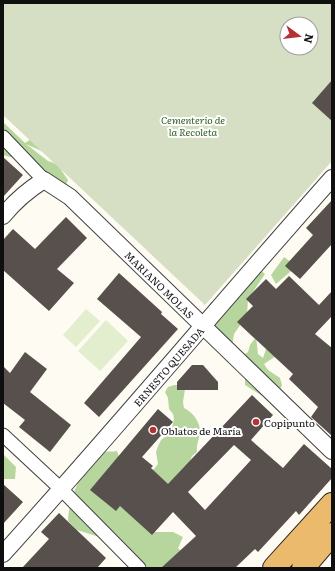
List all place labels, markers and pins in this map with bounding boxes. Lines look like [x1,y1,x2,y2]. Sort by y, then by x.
place label: Copipunto [264,415,315,430]
marker: Copipunto [251,417,261,427]
place label: Oblatos de María [161,423,242,438]
marker: Oblatos de María [148,425,158,435]

